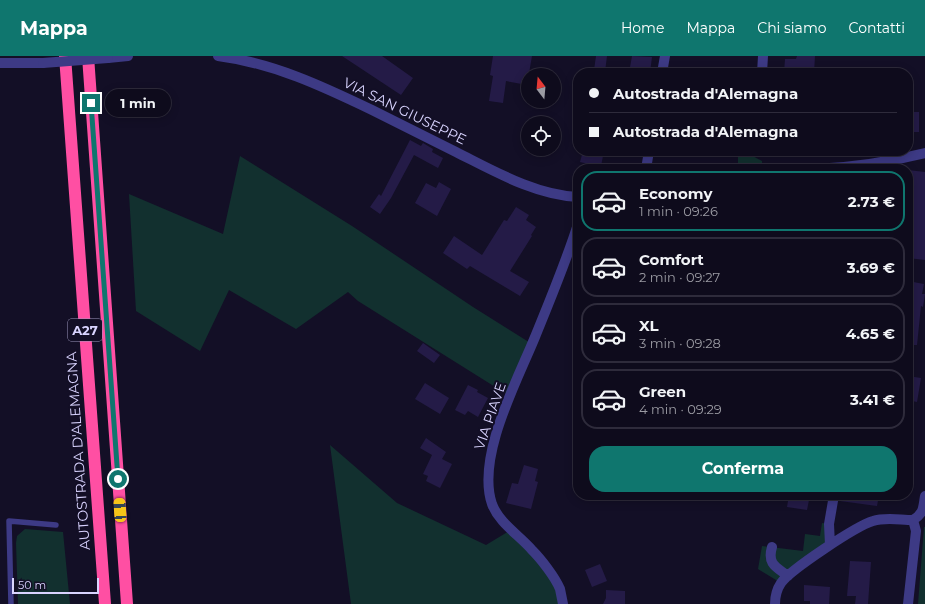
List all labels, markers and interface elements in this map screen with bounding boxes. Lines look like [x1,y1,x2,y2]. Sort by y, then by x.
text: Mappa [20,17,88,40]
text: Home [621,19,664,37]
text: Mappa [686,19,735,37]
text: Chi siamo [757,19,827,37]
text: Contatti [849,19,905,37]
north arrow [521,68,561,108]
map controls [521,68,561,156]
street label: VIA SAN GIUSEPPE [341,73,469,149]
text: Autostrada d'Alemagna [613,84,798,103]
callout: 1 min [105,89,171,117]
route end [82,94,100,112]
text: 1 min [120,95,156,111]
button: locate [521,116,561,156]
text: Autostrada d'Alemagna [613,122,798,141]
icon: car [591,183,627,219]
text: Economy [639,184,712,203]
text: 2.73 € [848,192,895,211]
text: 1 min · 09:26 [639,203,718,219]
icon: car [591,249,627,285]
text: Comfort [639,250,704,269]
text: 3.69 € [847,258,895,277]
text: 2 min · 09:27 [639,269,720,285]
icon: car [591,315,627,351]
text: XL [639,316,658,335]
road number: A27 [68,319,102,341]
text: 4.65 € [846,324,895,343]
text: 3 min · 09:28 [639,335,721,351]
street label: AUTOSTRADA D'ALEMAGNA [62,350,94,551]
street label: VIA PIAVE [470,380,510,452]
icon: car [591,381,627,417]
text: Green [639,382,686,401]
text: 3.41 € [850,390,895,409]
text: 4 min · 09:29 [639,401,722,417]
button: Conferma [589,446,897,492]
route start [109,470,127,488]
car [113,498,127,522]
scale bar [12,576,99,595]
text: 50 m [18,578,46,592]

